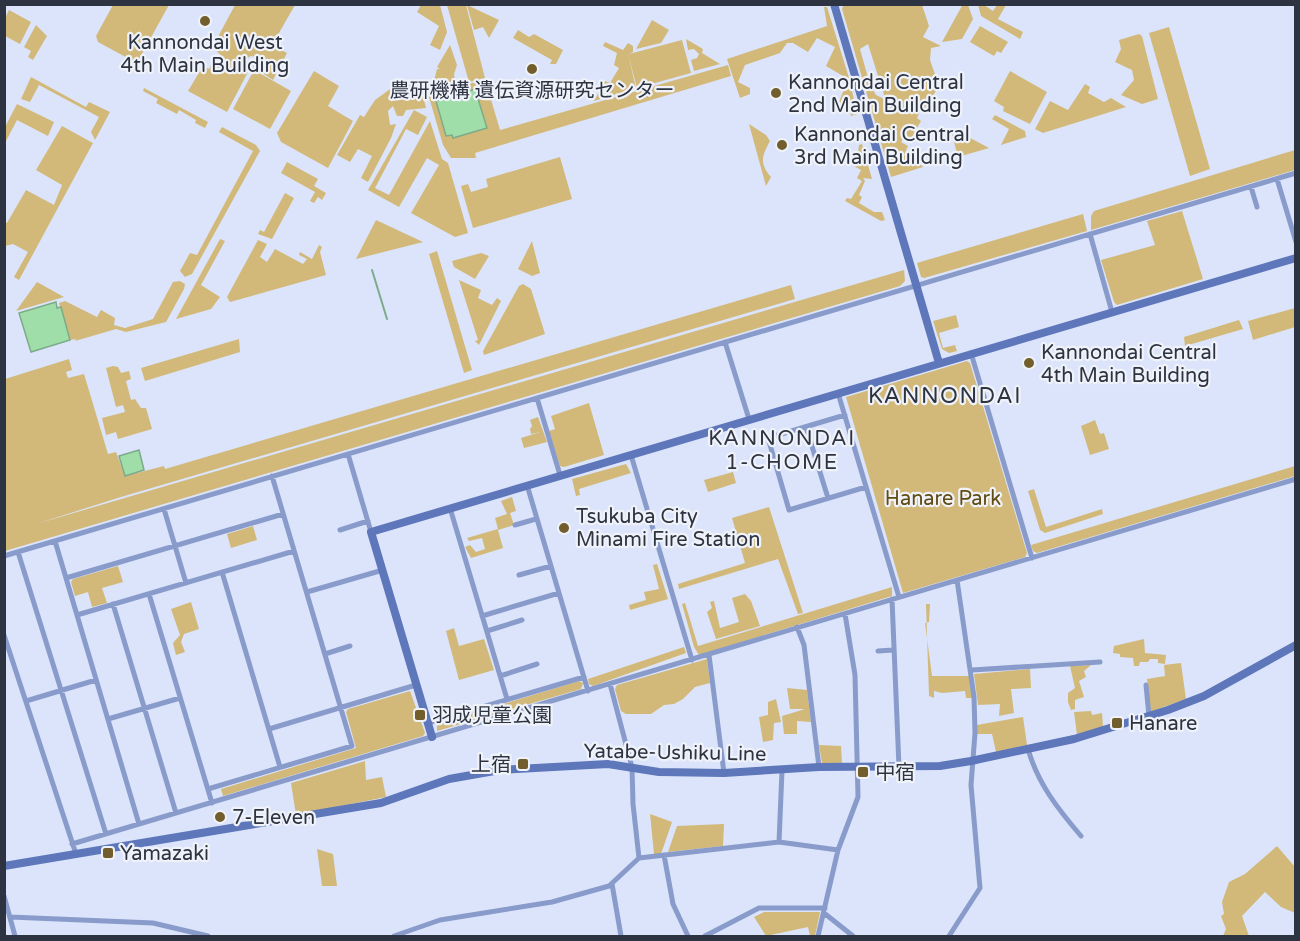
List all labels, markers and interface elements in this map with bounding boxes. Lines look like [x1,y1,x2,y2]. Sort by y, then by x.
marker: Kannondai West 4th Main Building [198,14,212,28]
place label: Kannondai West 4th Main Building [121,31,289,78]
marker: 農研機構 遺伝資源研究センター [525,62,539,76]
place label: Kannondai Central 2nd Main Building [788,71,964,118]
place label: 農研機構 遺伝資源研究センター [389,79,675,103]
marker: Kannondai Central 2nd Main Building [769,86,783,100]
place label: Kannondai Central 3rd Main Building [794,123,970,170]
marker: Kannondai Central 3rd Main Building [775,138,789,152]
place label: Kannondai Central 4th Main Building [1041,341,1217,388]
marker: Kannondai Central 4th Main Building [1022,356,1036,370]
district label: KANNONDAI [868,383,1022,409]
district label: KANNONDAI 1-CHOME [708,426,856,475]
park label: Hanare Park [885,487,1001,511]
place label: Tsukuba City Minami Fire Station [576,505,760,552]
marker: Tsukuba City Minami Fire Station [557,521,571,535]
place label: 羽成児童公園 [432,704,552,728]
marker: 羽成児童公園 [413,708,427,722]
place label: Hanare [1129,712,1197,736]
marker: Hanare [1110,716,1124,730]
street label: Yatabe-Ushiku Line [583,739,767,767]
place label: 上宿 [471,753,511,777]
marker: 上宿 [516,757,530,771]
place label: 中宿 [875,761,915,785]
marker: 中宿 [856,765,870,779]
place label: 7-Eleven [232,806,315,830]
marker: 7-Eleven [213,810,227,824]
place label: Yamazaki [120,842,209,866]
marker: Yamazaki [101,846,115,860]

